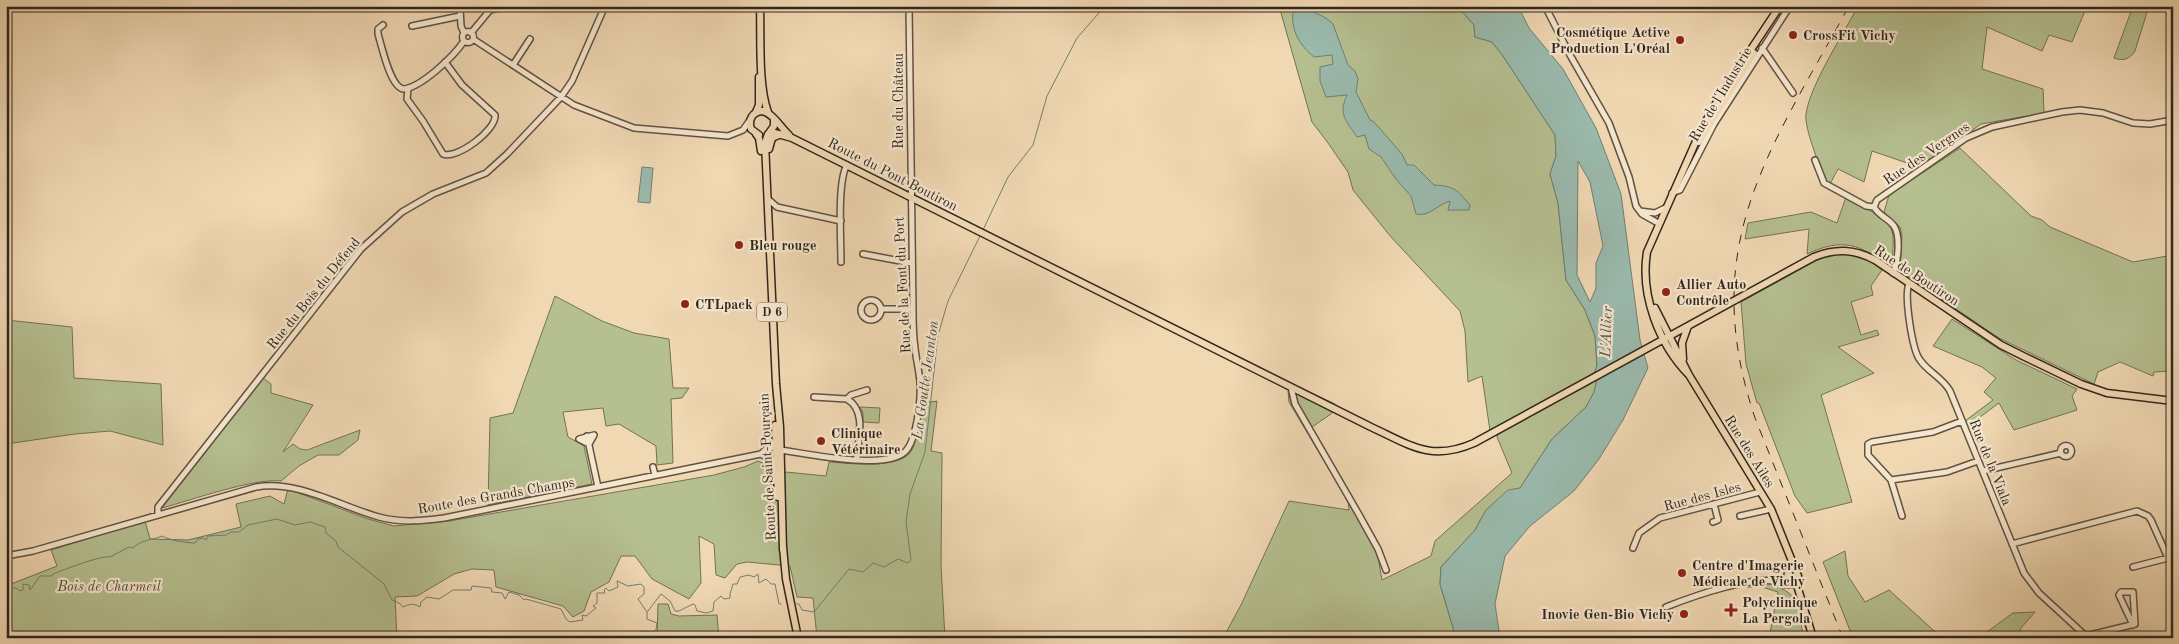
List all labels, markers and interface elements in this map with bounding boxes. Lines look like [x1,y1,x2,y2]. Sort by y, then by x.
place label: Cosmétique Active Production L'Oréal [1550,26,1670,56]
marker: CrossFit Vichy [1787,29,1799,41]
place label: CrossFit Vichy [1803,29,1896,43]
marker: Cosmétique Active Production L'Oréal [1674,34,1686,46]
street label: Rue de l'Industrie [1687,45,1755,144]
street label: Rue du Château [892,52,906,149]
street label: Rue des Vergnes [1881,120,1972,188]
street label: Route du Pont Boutiron [825,136,960,214]
street label: Rue de la Font du Port [892,216,914,354]
street label: Rue du Bois du Défend [265,235,363,352]
marker: Bleu rouge [733,239,745,251]
place label: Bleu rouge [749,239,817,253]
street label: Rue de Boutiron [1871,243,1962,309]
place label: Allier Auto Contrôle [1676,278,1746,308]
marker: Allier Auto Contrôle [1660,286,1672,298]
marker: CTLpack [679,298,691,310]
place label: CTLpack [695,298,753,312]
road number: D 6 [757,302,787,322]
water label: L'Allier [1599,306,1616,359]
water label: La Goutte Jeanton [911,319,942,442]
street label: Route de Saint-Pourçain [757,392,779,541]
street label: Rue des Ailes [1721,413,1777,490]
street label: Rue de la Viala [1966,417,2014,508]
place label: Clinique Vétérinaire [831,427,901,457]
marker: Clinique Vétérinaire [815,435,827,447]
street label: Route des Grands Champs [416,475,576,517]
street label: Rue des Isles [1662,480,1742,514]
place label: Centre d'Imagerie Médicale de Vichy [1692,559,1805,589]
marker: Centre d'Imagerie Médicale de Vichy [1676,567,1688,579]
park label: Bois de Charmeil [56,580,161,594]
place label: Polyclinique La Pergola [1742,596,1818,626]
marker: Polyclinique La Pergola [1724,603,1738,617]
place label: Inovie Gen-Bio Vichy [1541,608,1674,622]
marker: Inovie Gen-Bio Vichy [1678,608,1690,620]

